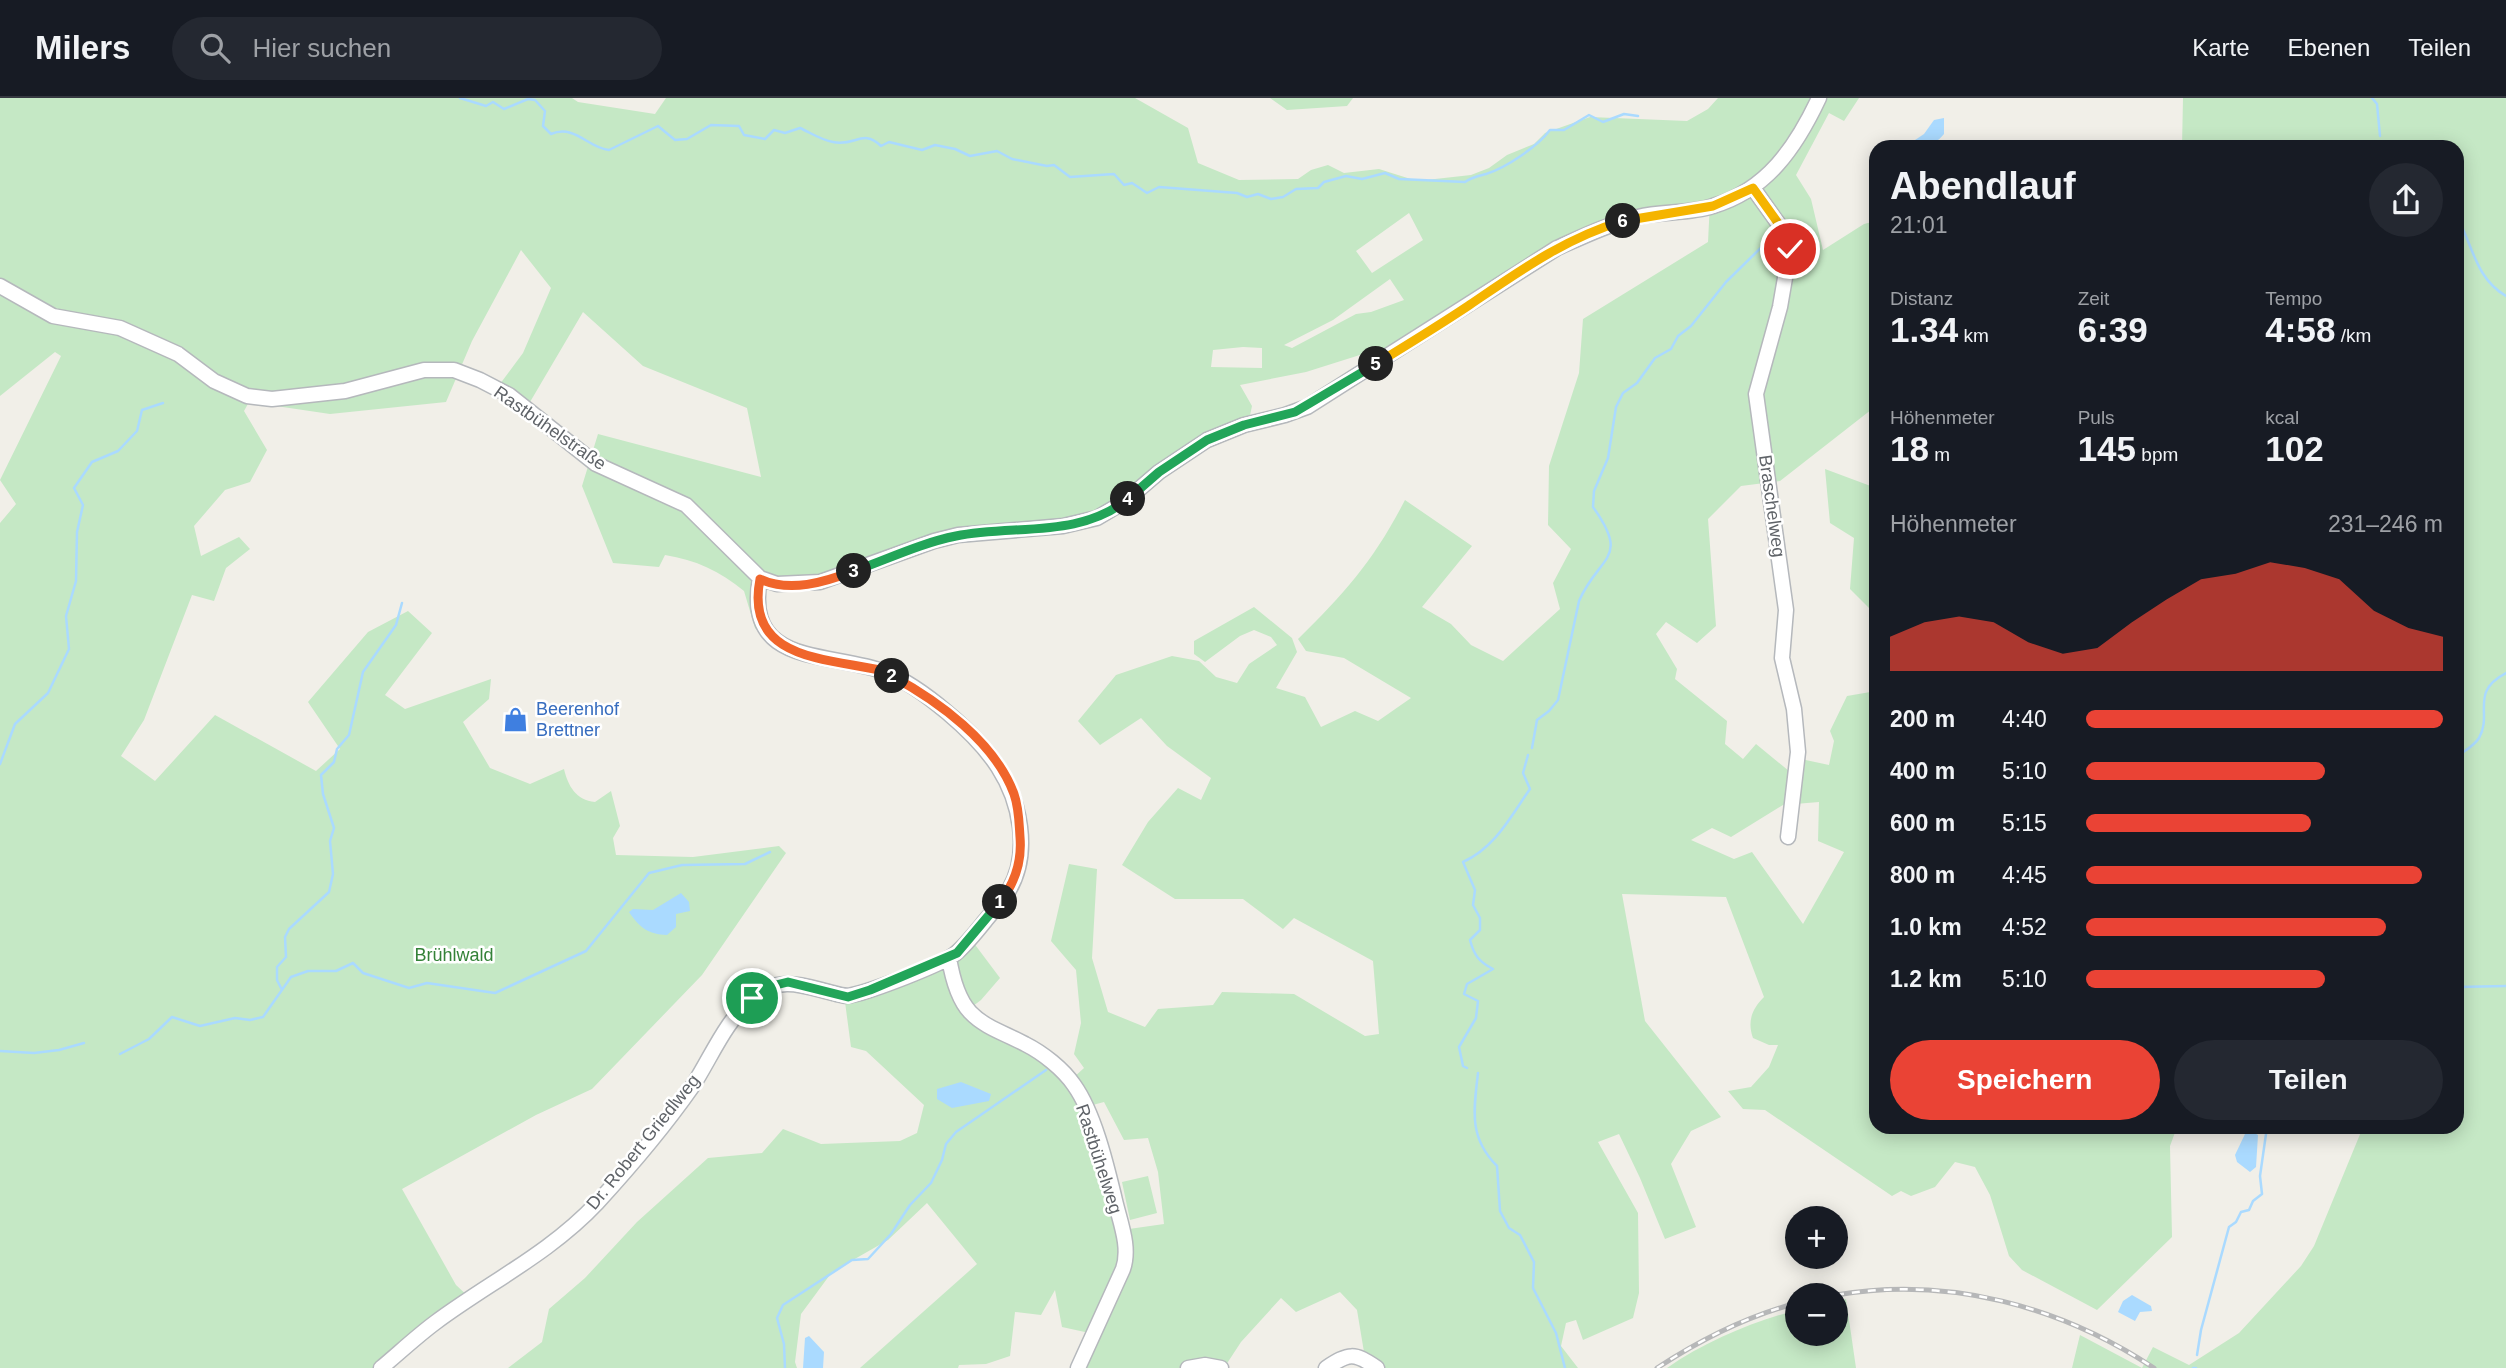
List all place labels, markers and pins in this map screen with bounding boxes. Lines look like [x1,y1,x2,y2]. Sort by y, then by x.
pin: 6 [1606,204,1640,238]
pin [1760,219,1820,279]
pin: 5 [1358,346,1394,382]
pin: 4 [1110,482,1146,516]
pin: 3 [836,554,872,588]
pin: 2 [874,658,910,694]
place label: Beerenhof Brettner [536,699,620,740]
shop icon: Beerenhof Brettner [502,705,530,733]
pin: 1 [982,884,1018,920]
pin [722,968,782,1028]

